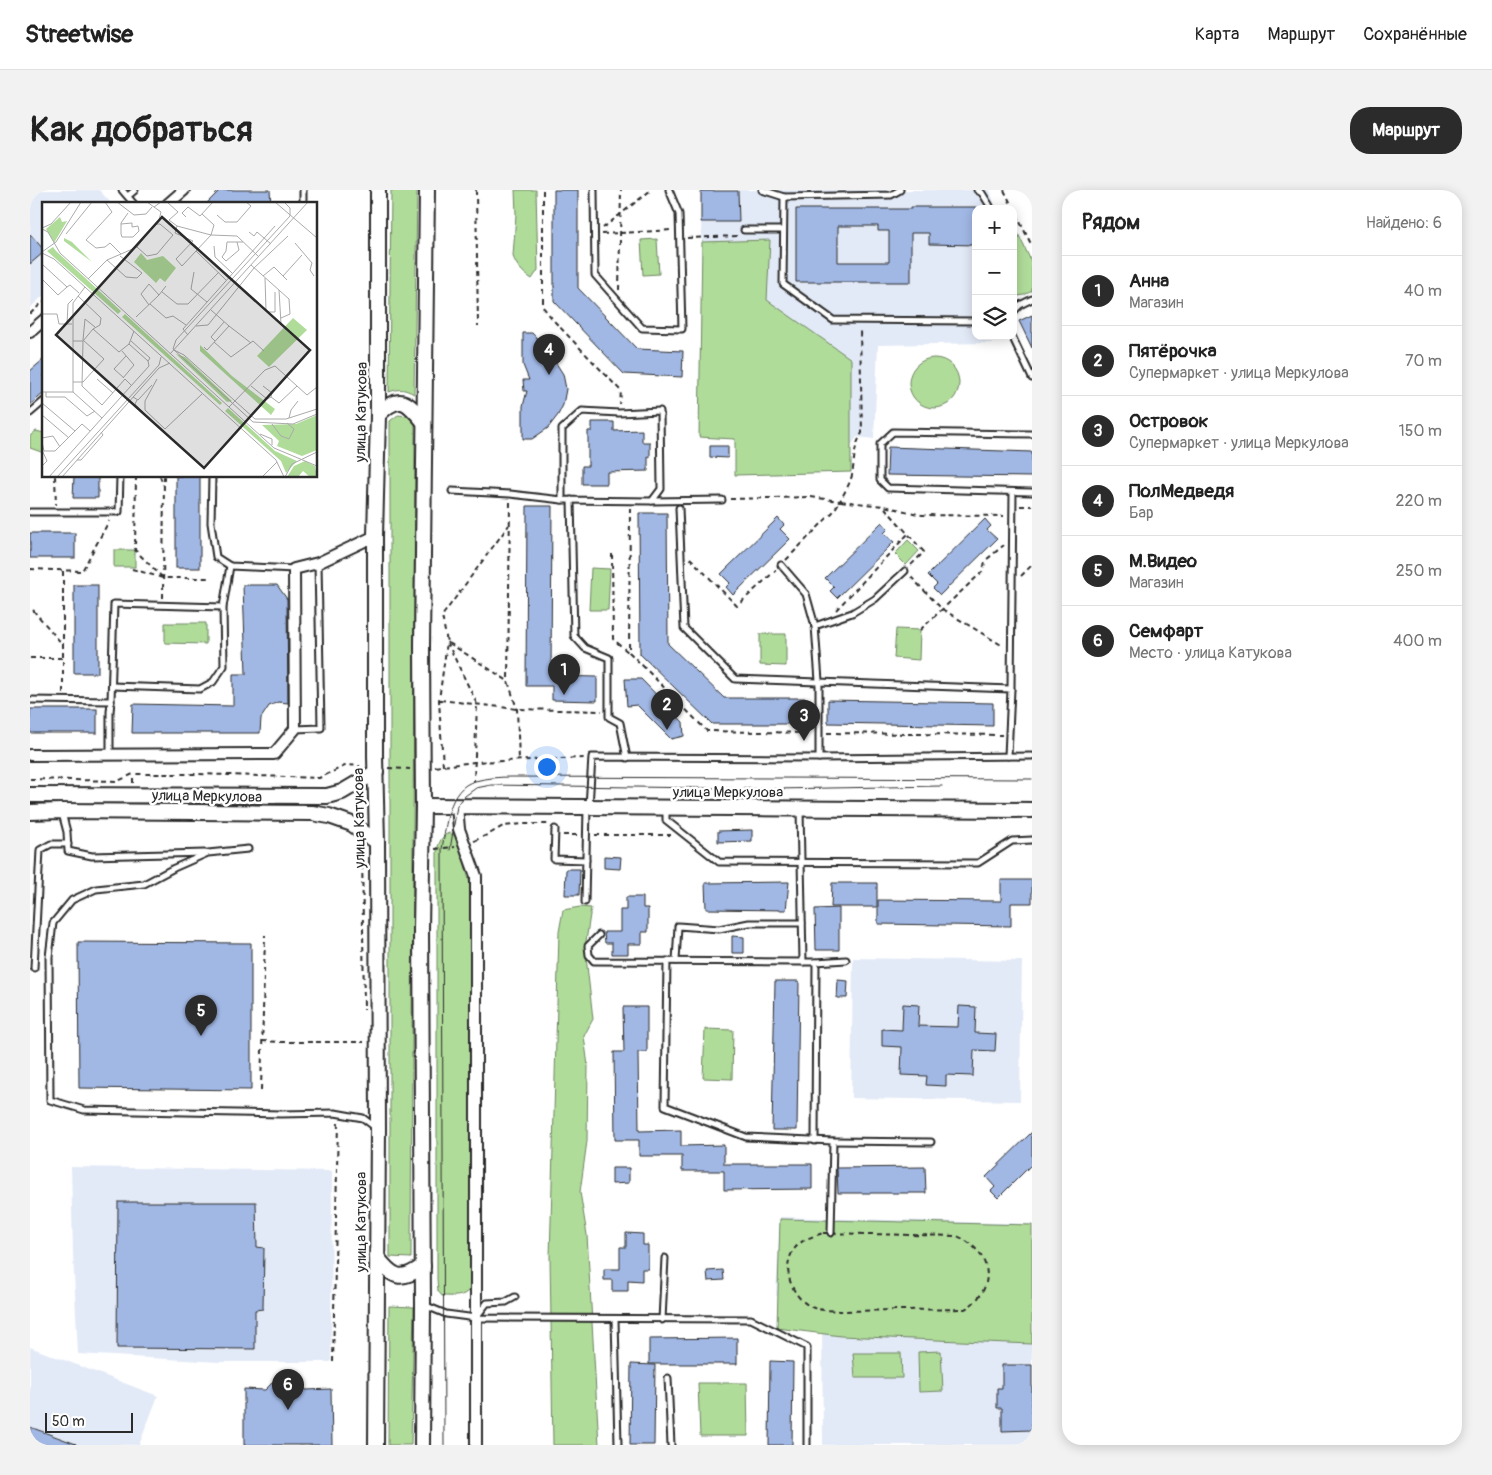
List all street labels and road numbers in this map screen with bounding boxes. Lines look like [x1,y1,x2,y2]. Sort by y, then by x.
street label: улица Катукова [351,362,372,463]
street label: улица Катукова [349,768,370,869]
street label: улица Меркулова [672,783,783,802]
street label: улица Меркулова [151,786,262,807]
street label: улица Катукова [352,1172,371,1273]

